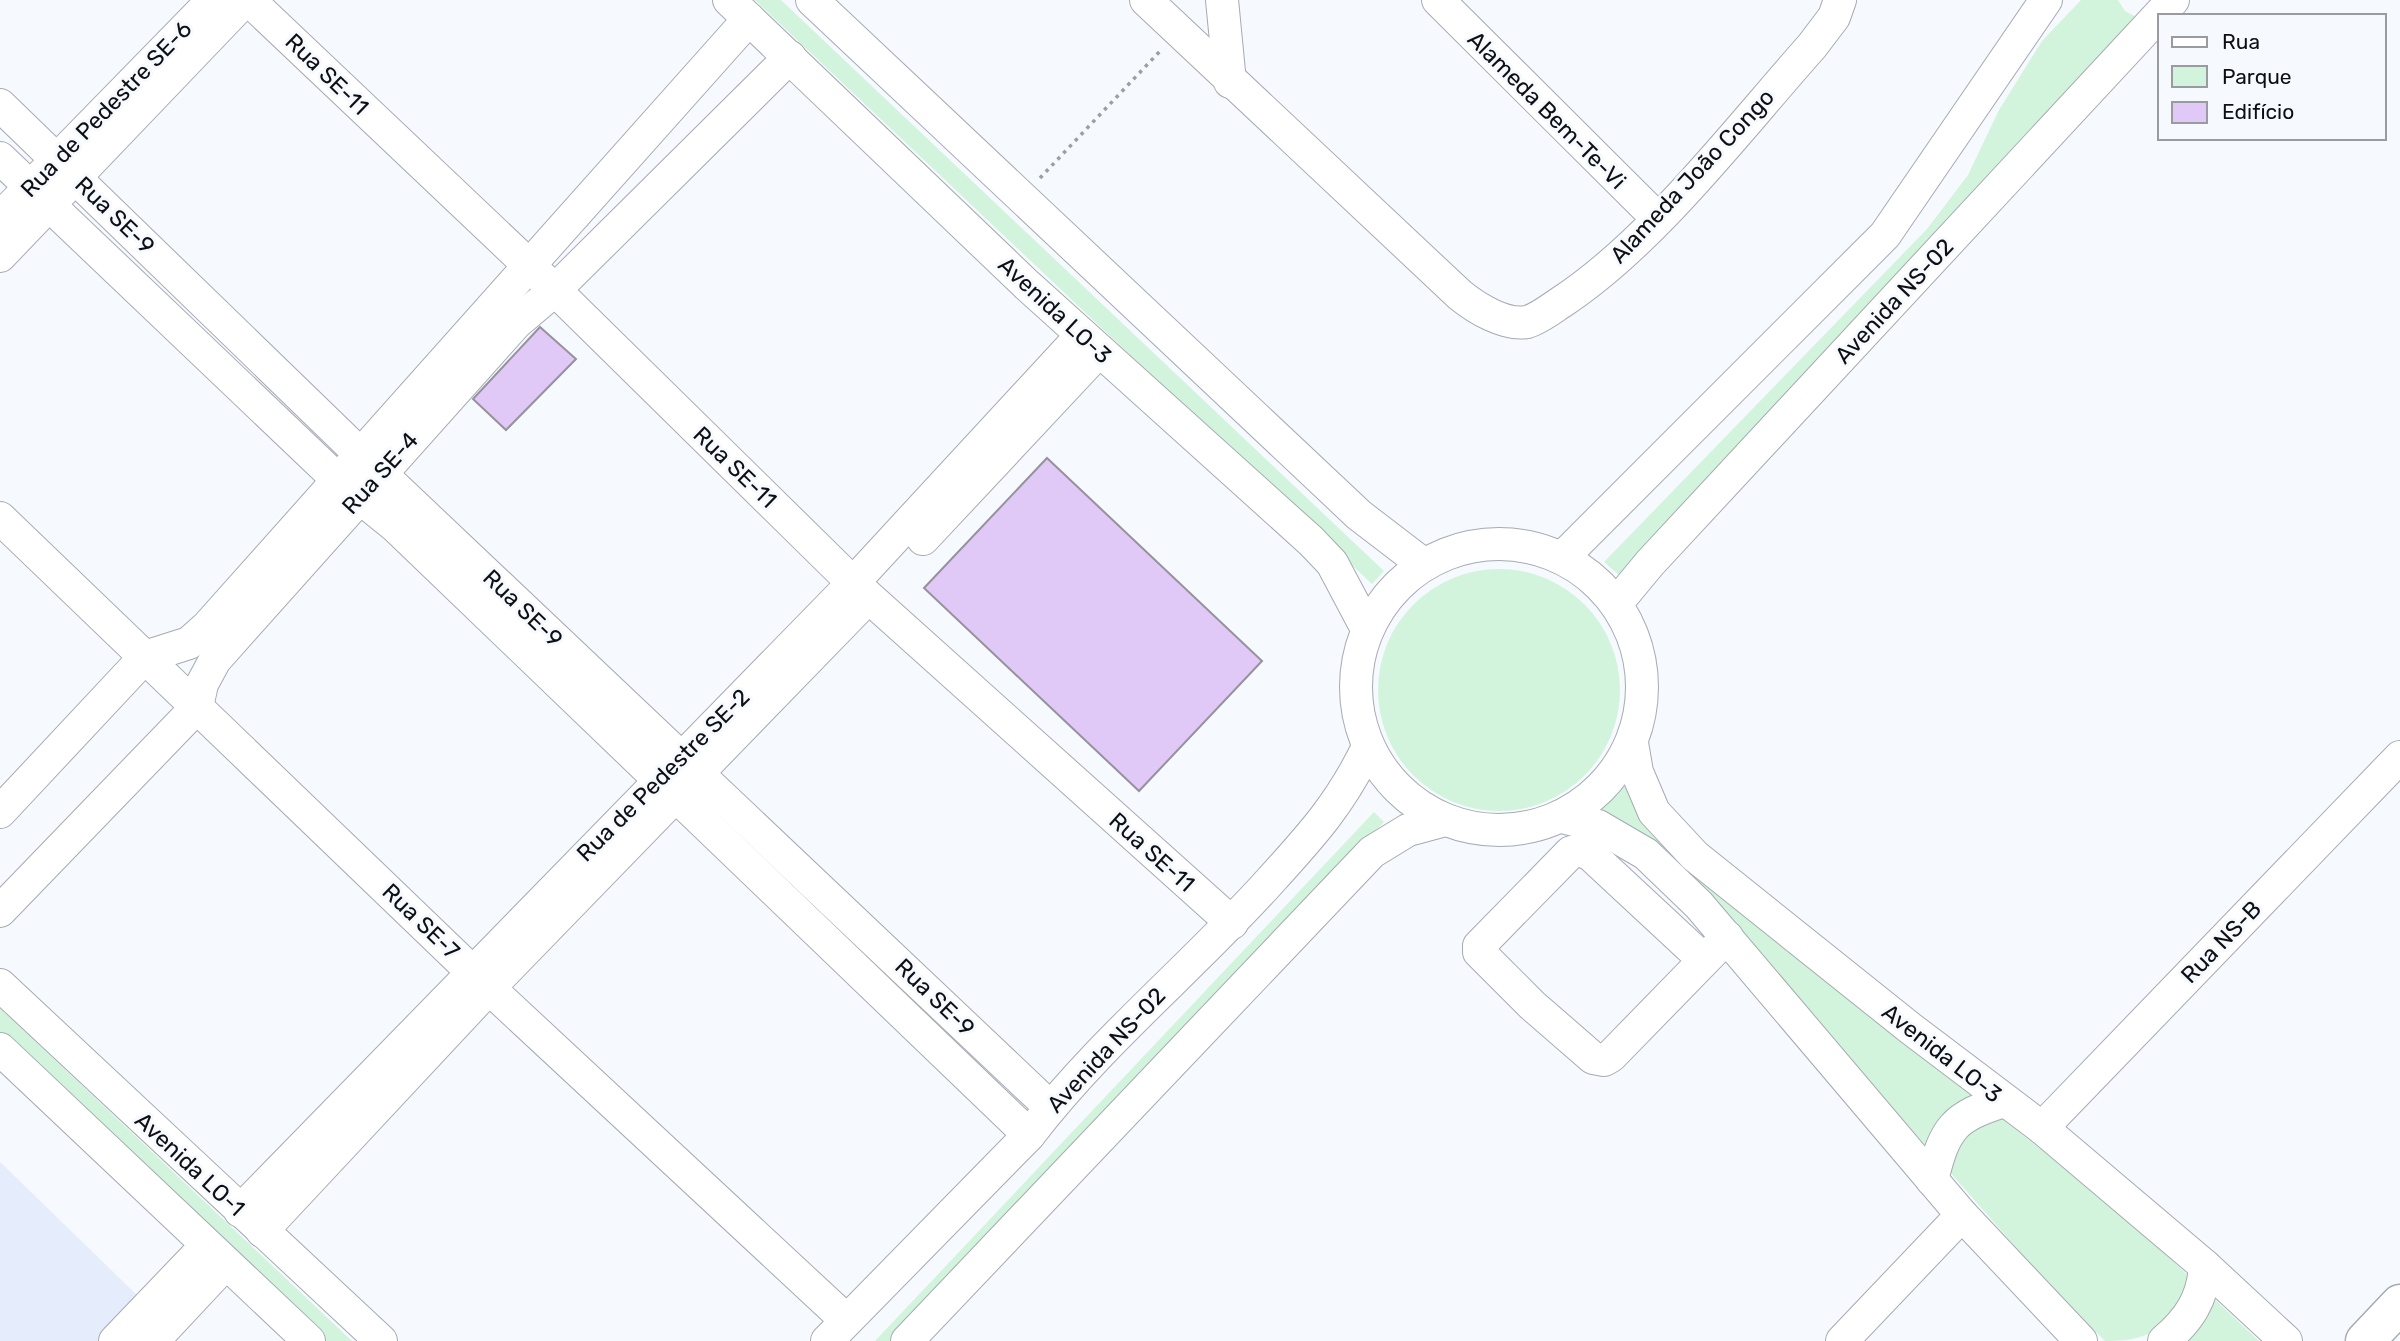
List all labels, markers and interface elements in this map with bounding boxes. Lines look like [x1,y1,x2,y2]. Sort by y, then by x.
legend [2158,14,2386,140]
street label: Rua de Pedestre SE-6 [15,15,197,203]
street label: Alameda Bem-Te-Vi [1462,25,1632,195]
street label: Rua SE-11 [279,27,375,121]
text: Rua [2222,29,2260,54]
text: Parque [2222,64,2292,89]
street label: Alameda João Congo [1604,83,1780,269]
text: Edifício [2222,99,2294,124]
street label: Rua SE-9 [69,170,161,260]
street label: Avenida NS-02 [1829,233,1959,369]
street label: Avenida LO-3 [993,251,1117,369]
street label: Rua SE-11 [687,420,783,514]
street label: Rua SE-4 [336,426,424,520]
street label: Rua SE-9 [477,563,569,653]
street label: Rua de Pedestre SE-2 [571,683,755,867]
street label: Rua SE-11 [1104,806,1200,898]
street label: Rua SE-7 [376,877,466,965]
street label: Rua NS-B [2175,895,2267,989]
street label: Rua SE-9 [889,952,981,1042]
street label: Avenida NS-02 [1041,982,1171,1118]
street label: Avenida LO-3 [1877,998,2007,1108]
street label: Avenida LO-1 [129,1106,251,1222]

